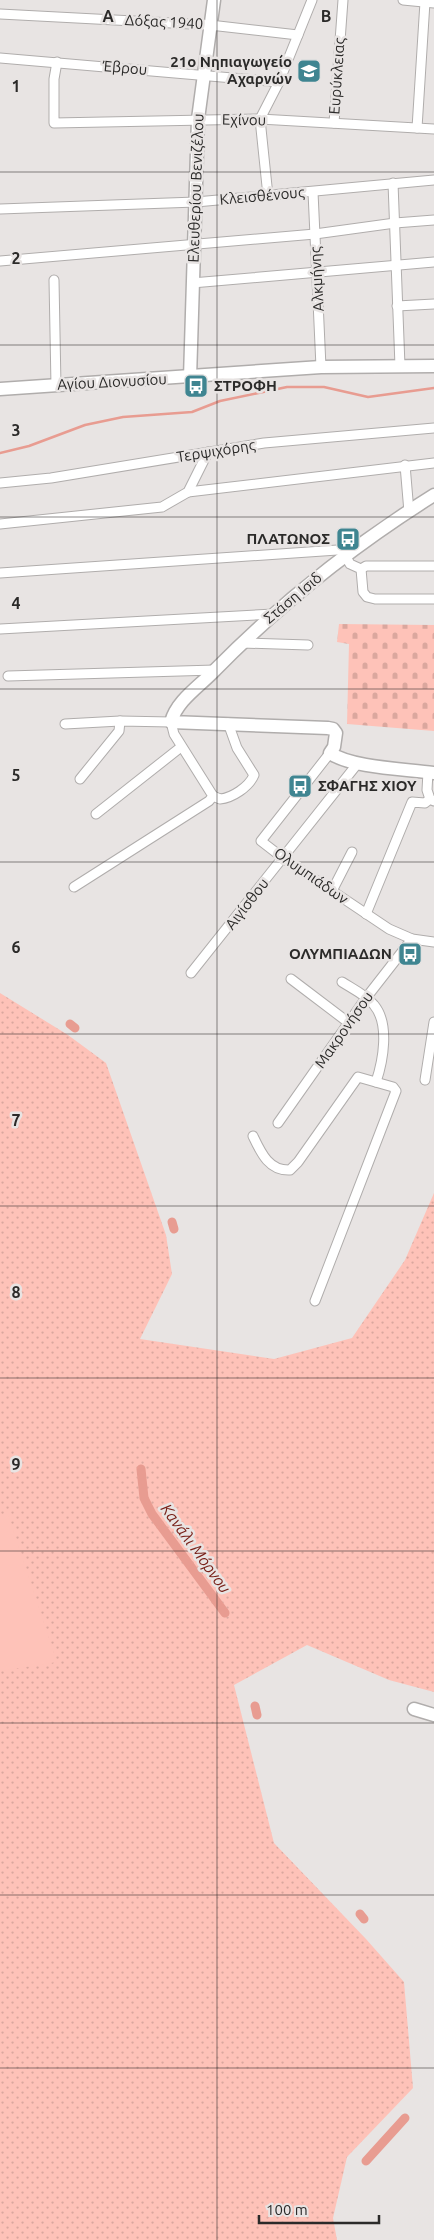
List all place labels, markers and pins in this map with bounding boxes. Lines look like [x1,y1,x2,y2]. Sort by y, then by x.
place label: 21ο Νηπιαγωγείο Αχαρνών [170,53,292,87]
school or university icon: 21ο Νηπιαγωγείο Αχαρνών [296,58,322,84]
bus stop icon: ΣΤΡΟΦΗ [183,373,209,399]
place label: ΣΤΡΟΦΗ [214,377,277,394]
bus stop icon: ΠΛΑΤΩΝΟΣ [335,526,361,552]
place label: ΠΛΑΤΩΝΟΣ [247,530,330,547]
bus stop icon: ΣΦΑΓΗΣ ΧΙΟΥ [287,773,313,799]
place label: ΣΦΑΓΗΣ ΧΙΟΥ [318,777,417,794]
bus stop icon: ΟΛΥΜΠΙΑΔΩΝ [397,941,423,967]
place label: ΟΛΥΜΠΙΑΔΩΝ [289,945,392,962]

